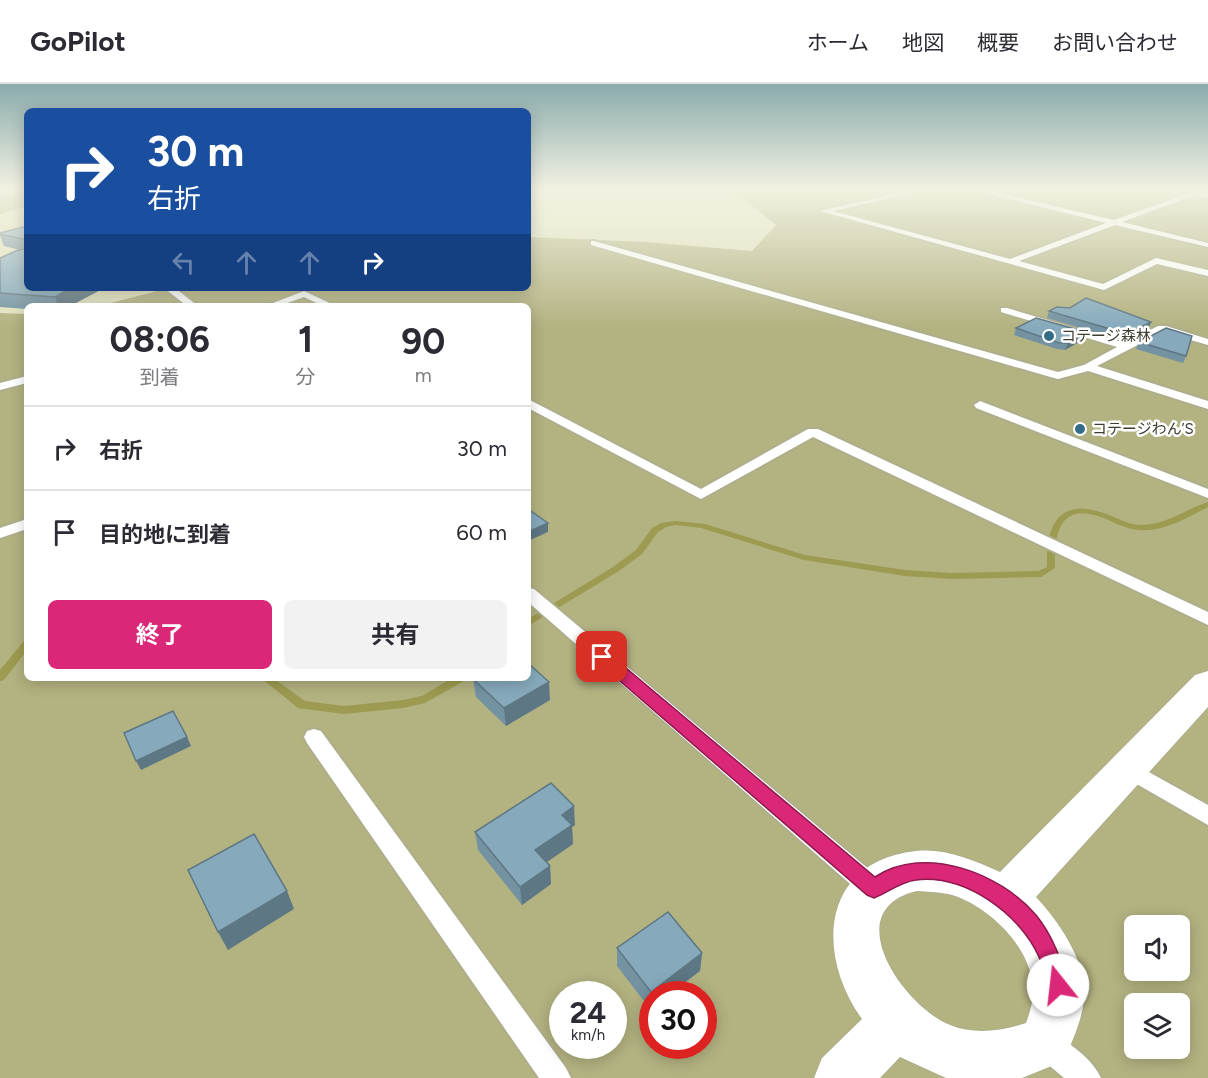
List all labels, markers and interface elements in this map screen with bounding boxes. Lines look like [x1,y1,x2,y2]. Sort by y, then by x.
text: GoPilot [30,24,126,58]
text: ホーム [807,30,869,55]
text: 地図 [902,30,944,55]
text: 概要 [977,30,1019,55]
text: お問い合わせ [1052,30,1178,55]
text: 30 m [147,126,244,177]
icon: right [48,132,126,210]
text: 右折 [147,182,201,215]
icon: left [167,246,200,279]
icon: ahead [230,246,263,279]
icon: ahead [293,246,326,279]
icon: right [356,246,389,279]
text: 08:06 [110,318,210,361]
text: 1 [298,318,313,361]
text: 90 [401,320,445,363]
place label: コテージ森林 [1061,327,1151,345]
marker: コテージ森林 [1042,329,1056,343]
text: m [415,363,432,387]
text: 到着 [140,365,180,389]
text: 分 [296,365,316,389]
place label: コテージわん’S [1092,420,1194,438]
marker: コテージわん’S [1073,422,1087,436]
icon: right [48,432,81,465]
text: 30 m [457,435,507,462]
text: 右折 [99,437,143,464]
icon: arrive [48,516,81,549]
text: 60 m [456,519,507,546]
text: 目的地に到着 [99,521,231,548]
button: 終了 [48,600,272,669]
button: 共有 [284,600,507,669]
pin [576,631,627,682]
icon: arrive [585,640,618,673]
map controls [1124,915,1190,1059]
button: sound [1124,915,1190,981]
position arrow [1026,953,1090,1017]
speed limit sign: 30 [639,981,717,1059]
button: layers [1124,993,1190,1059]
text: 24 [570,994,606,1031]
text: km/h [571,1026,605,1044]

